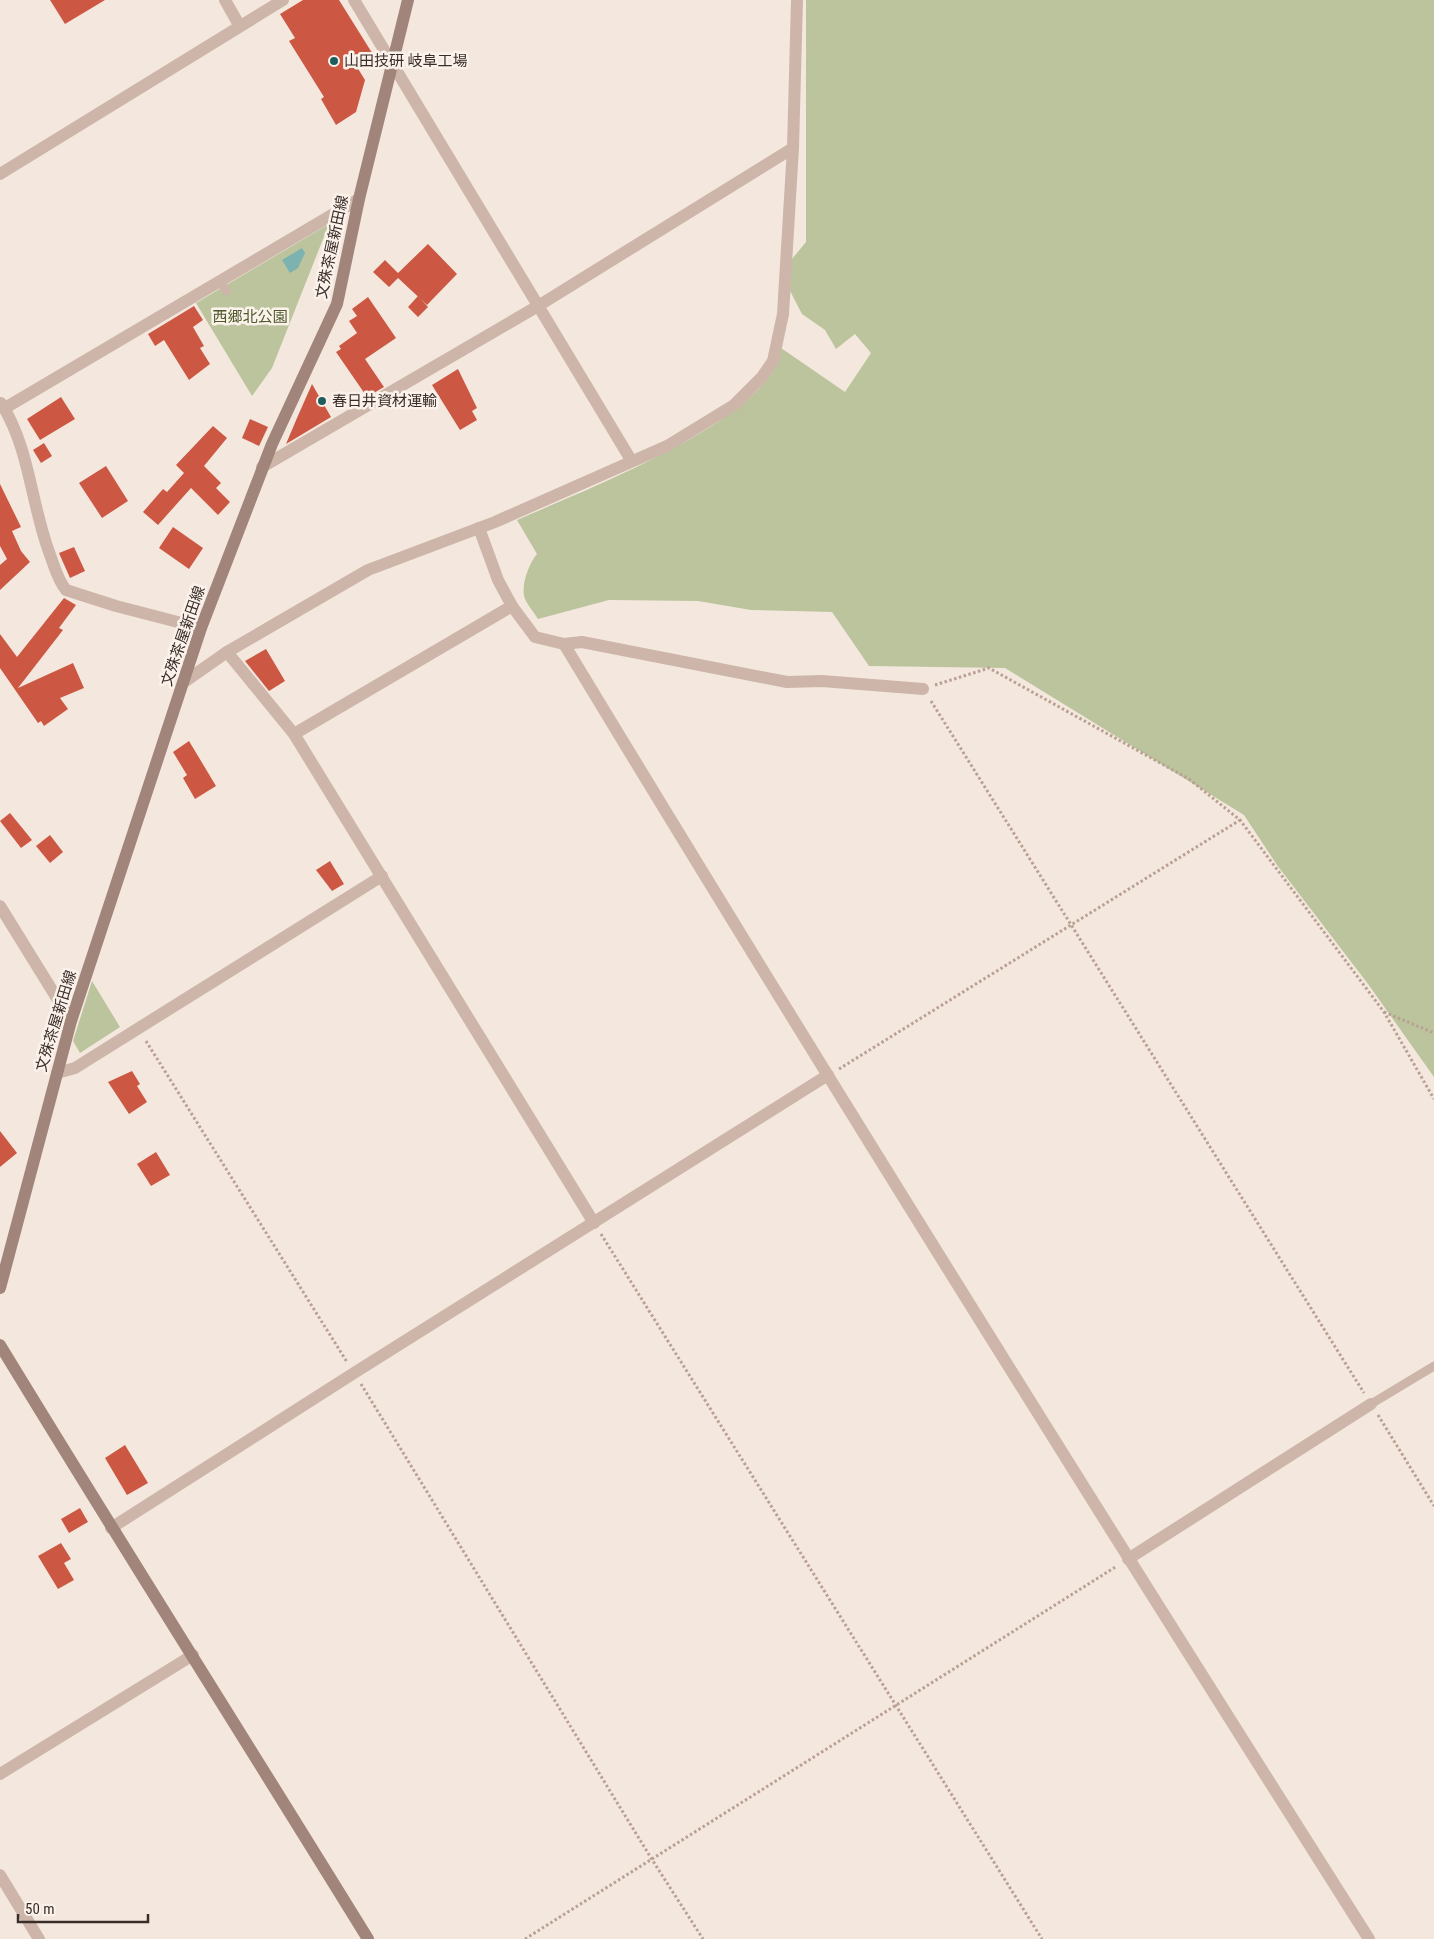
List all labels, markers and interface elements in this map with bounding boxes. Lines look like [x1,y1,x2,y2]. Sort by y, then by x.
place label: 山田技研 岐阜工場 [344,52,467,70]
marker: 山田技研 岐阜工場 [328,55,340,67]
street label: 文殊茶屋新田線 [312,194,352,300]
park label: 西郷北公園 [212,308,288,326]
place label: 春日井資材運輸 [332,392,437,410]
marker: 春日井資材運輸 [316,395,328,407]
street label: 文殊茶屋新田線 [157,583,209,689]
street label: 文殊茶屋新田線 [32,968,80,1074]
scale bar [18,1892,148,1924]
text: 50 m [25,1900,55,1918]

